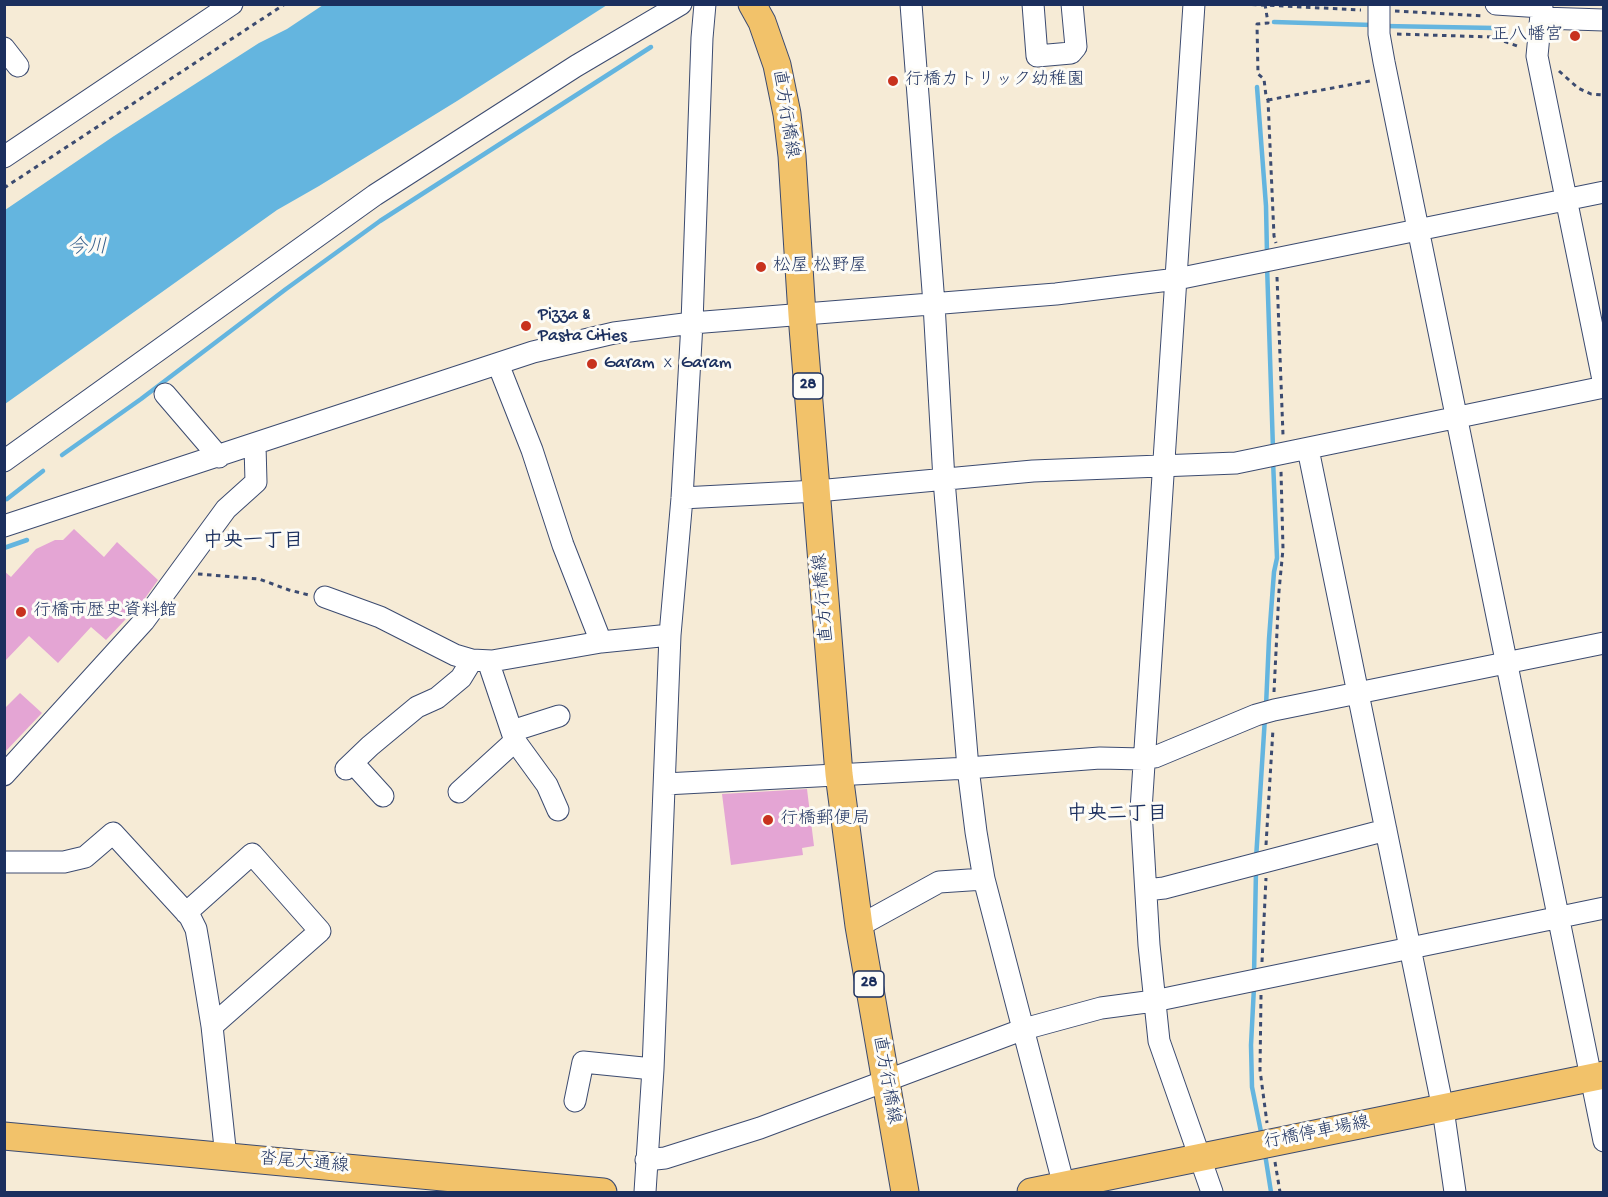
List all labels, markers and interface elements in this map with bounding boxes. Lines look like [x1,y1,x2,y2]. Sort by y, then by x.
place label: 正八幡宮 [1491,25,1563,47]
marker: 正八幡宮 [1568,29,1582,43]
street label: 直方行橋線 [766,68,802,160]
place label: 行橋カトリック幼稚園 [905,70,1085,92]
marker: 行橋カトリック幼稚園 [886,74,900,88]
water label: 今川 [67,237,107,261]
place label: 松屋 松野屋 [773,256,867,278]
marker: 松屋 松野屋 [754,260,768,274]
place label: Pizza & Pasta Cities [538,305,627,348]
marker: Pizza & Pasta Cities [519,319,533,333]
place label: Garam ｘ Garam [604,353,732,375]
marker: Garam ｘ Garam [585,357,599,371]
road number: 28 [793,373,823,399]
district label: 中央一丁目 [203,531,303,555]
street label: 直方行橋線 [810,552,840,644]
place label: 行橋市歴史資料館 [33,601,177,623]
marker: 行橋市歴史資料館 [14,605,28,619]
district label: 中央二丁目 [1067,804,1167,828]
place label: 行橋郵便局 [780,809,870,831]
marker: 行橋郵便局 [761,813,775,827]
road number: 28 [854,971,884,997]
street label: 直方行橋線 [867,1034,903,1126]
street label: 行橋停車場線 [1262,1113,1372,1155]
street label: 沓尾大通線 [258,1149,350,1179]

